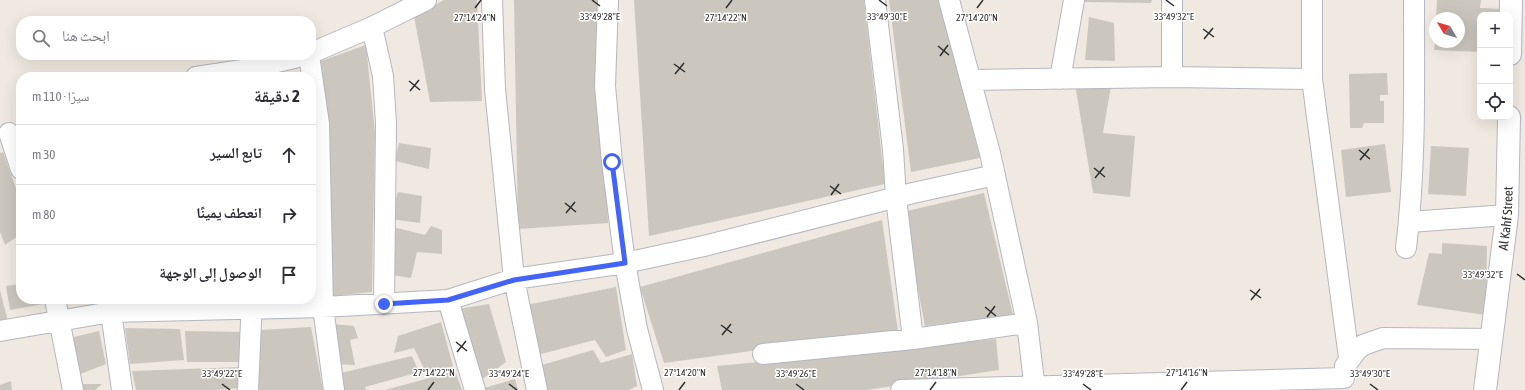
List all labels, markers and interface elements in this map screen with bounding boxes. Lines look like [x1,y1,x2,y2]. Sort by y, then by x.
text: 33°49'28"E [580,11,621,22]
text: 33°49'30"E [867,11,908,22]
text: 33°49'32"E [1154,11,1195,22]
text: 27°14'24"N [454,12,496,23]
text: 27°14'22"N [705,12,747,23]
text: 27°14'20"N [956,12,998,23]
north arrow [1429,12,1465,48]
map controls [1477,12,1513,120]
button: + [1477,12,1513,48]
search box [16,16,316,60]
icon: search [30,27,52,49]
text: ابحث هنا [62,27,110,44]
button: − [1477,48,1513,84]
button: locate [1477,84,1513,120]
text: 2 دقيقة [254,86,300,106]
text: سيرًا · 110 m [32,89,89,104]
text: تابع السير [210,144,262,161]
icon: ahead [278,144,300,166]
text: 30 m [32,147,55,162]
route start [603,153,621,171]
street label: Al Kahf Street [1496,186,1516,251]
text: انعطف يمينًا [196,204,262,221]
icon: right [278,204,300,226]
text: 80 m [32,207,55,222]
text: الوصول إلى الوجهة [159,264,262,281]
icon: arrive [278,264,300,286]
text: 33°49'32"E [1463,269,1504,280]
route end [375,295,393,313]
text: 27°14'22"N [413,367,455,378]
text: 27°14'20"N [664,367,706,378]
text: 27°14'18"N [915,367,957,378]
text: 27°14'16"N [1166,367,1208,378]
text: 33°49'22"E [202,368,243,379]
text: 33°49'24"E [489,368,530,379]
text: 33°49'26"E [776,368,817,379]
text: 33°49'28"E [1063,368,1104,379]
text: 33°49'30"E [1350,368,1391,379]

